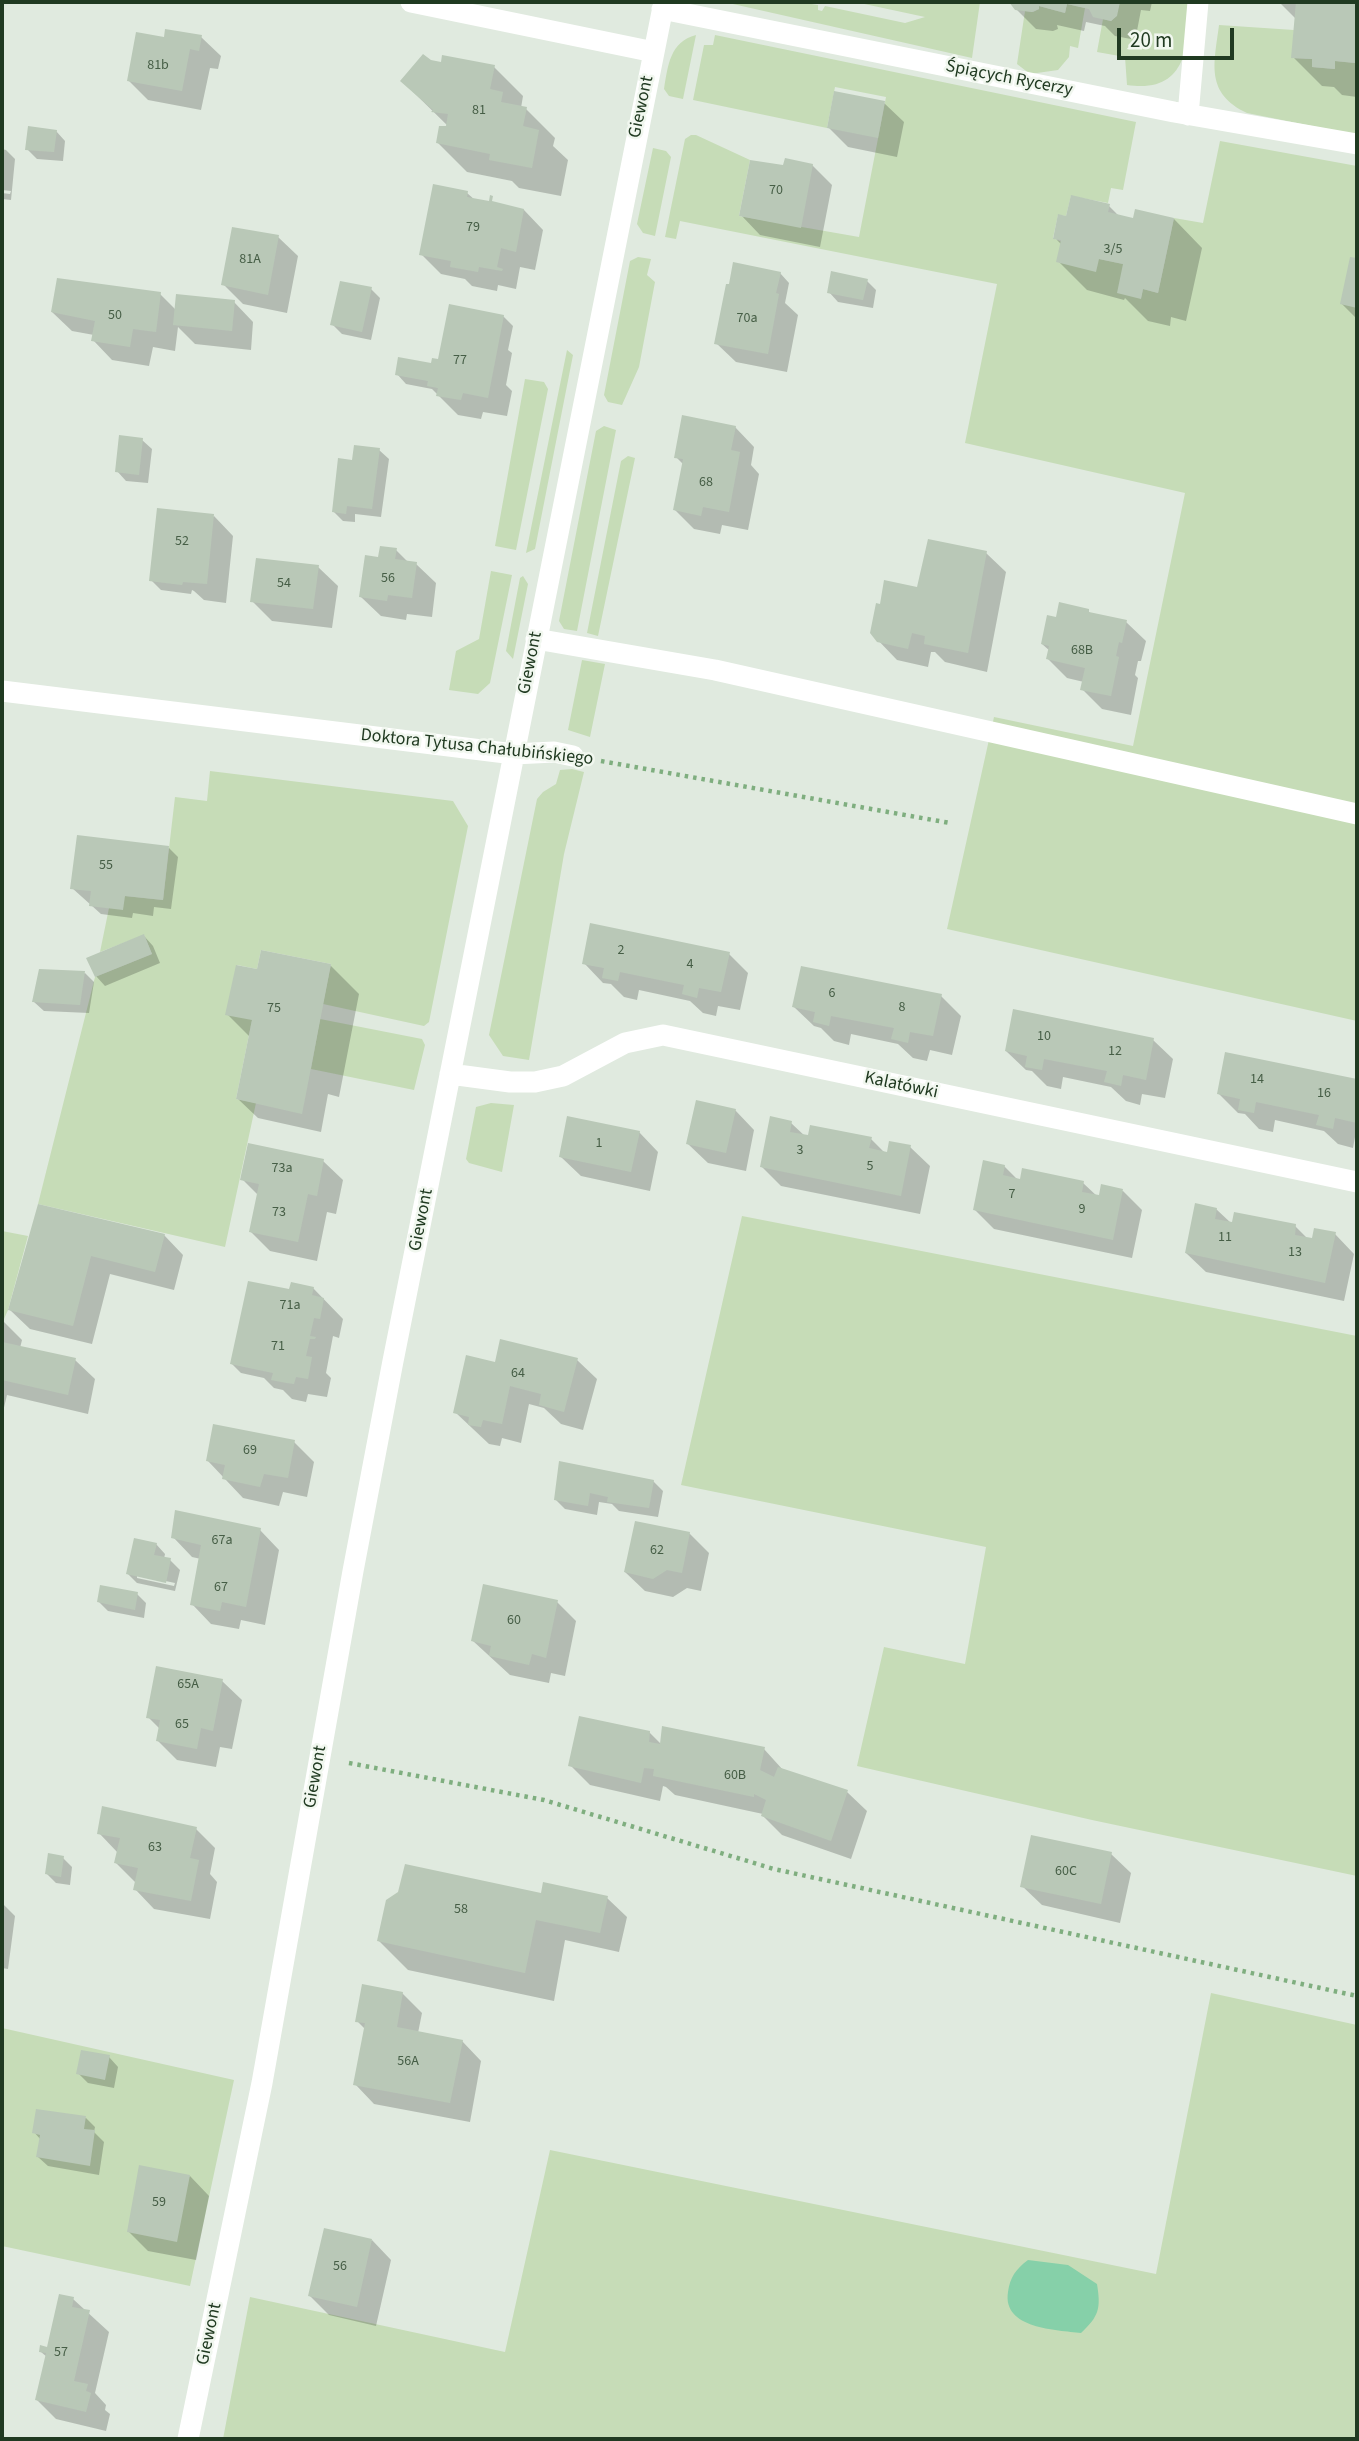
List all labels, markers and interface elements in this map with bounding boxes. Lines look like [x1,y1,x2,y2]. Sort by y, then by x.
scale bar [1121,14,1238,58]
text: 20 m [1130,25,1172,55]
street label: Śpiących Rycerzy [944,56,1074,102]
house number: 81b [147,58,169,74]
street label: Giewont [625,74,659,140]
house number: 81 [472,103,486,119]
house number: 70 [769,183,783,199]
house number: 79 [466,220,480,236]
house number: 3/5 [1104,242,1122,258]
house number: 81A [239,252,261,268]
house number: 50 [108,308,122,324]
house number: 70a [737,311,757,327]
house number: 77 [453,353,467,369]
house number: 68 [699,475,713,491]
house number: 52 [175,534,189,550]
house number: 56 [381,571,395,587]
house number: 54 [277,576,291,592]
street label: Giewont [514,630,548,696]
house number: 68B [1071,643,1093,659]
street label: Doktora Tytusa Chałubińskiego [360,725,594,771]
house number: 55 [99,858,113,874]
house number: 2 [618,943,624,959]
house number: 4 [687,957,693,973]
house number: 6 [829,986,835,1002]
house number: 8 [899,1000,905,1016]
house number: 75 [267,1001,281,1017]
house number: 10 [1037,1029,1051,1045]
house number: 12 [1108,1044,1122,1060]
street label: Kalatówki [862,1068,940,1104]
house number: 14 [1250,1072,1264,1088]
house number: 16 [1317,1086,1331,1102]
house number: 1 [596,1136,602,1152]
house number: 3 [797,1143,803,1159]
house number: 5 [867,1159,873,1175]
house number: 73a [272,1161,292,1177]
street label: Giewont [405,1187,439,1253]
house number: 7 [1009,1187,1015,1203]
house number: 9 [1079,1202,1085,1218]
house number: 73 [272,1205,286,1221]
house number: 11 [1218,1230,1232,1246]
house number: 13 [1288,1245,1302,1261]
house number: 71a [280,1298,300,1314]
house number: 71 [271,1339,285,1355]
house number: 64 [511,1366,525,1382]
house number: 69 [243,1443,257,1459]
house number: 67a [212,1533,232,1549]
house number: 62 [650,1543,664,1559]
house number: 67 [214,1580,228,1596]
house number: 60 [507,1613,521,1629]
house number: 65A [177,1677,199,1693]
house number: 65 [175,1717,189,1733]
street label: Giewont [300,1744,332,1810]
house number: 60B [724,1768,746,1784]
house number: 63 [148,1840,162,1856]
house number: 60C [1055,1864,1077,1880]
house number: 58 [454,1902,468,1918]
house number: 56A [397,2054,419,2070]
house number: 59 [152,2195,166,2211]
house number: 56 [333,2259,347,2275]
street label: Giewont [193,2301,227,2367]
house number: 57 [54,2345,68,2361]

